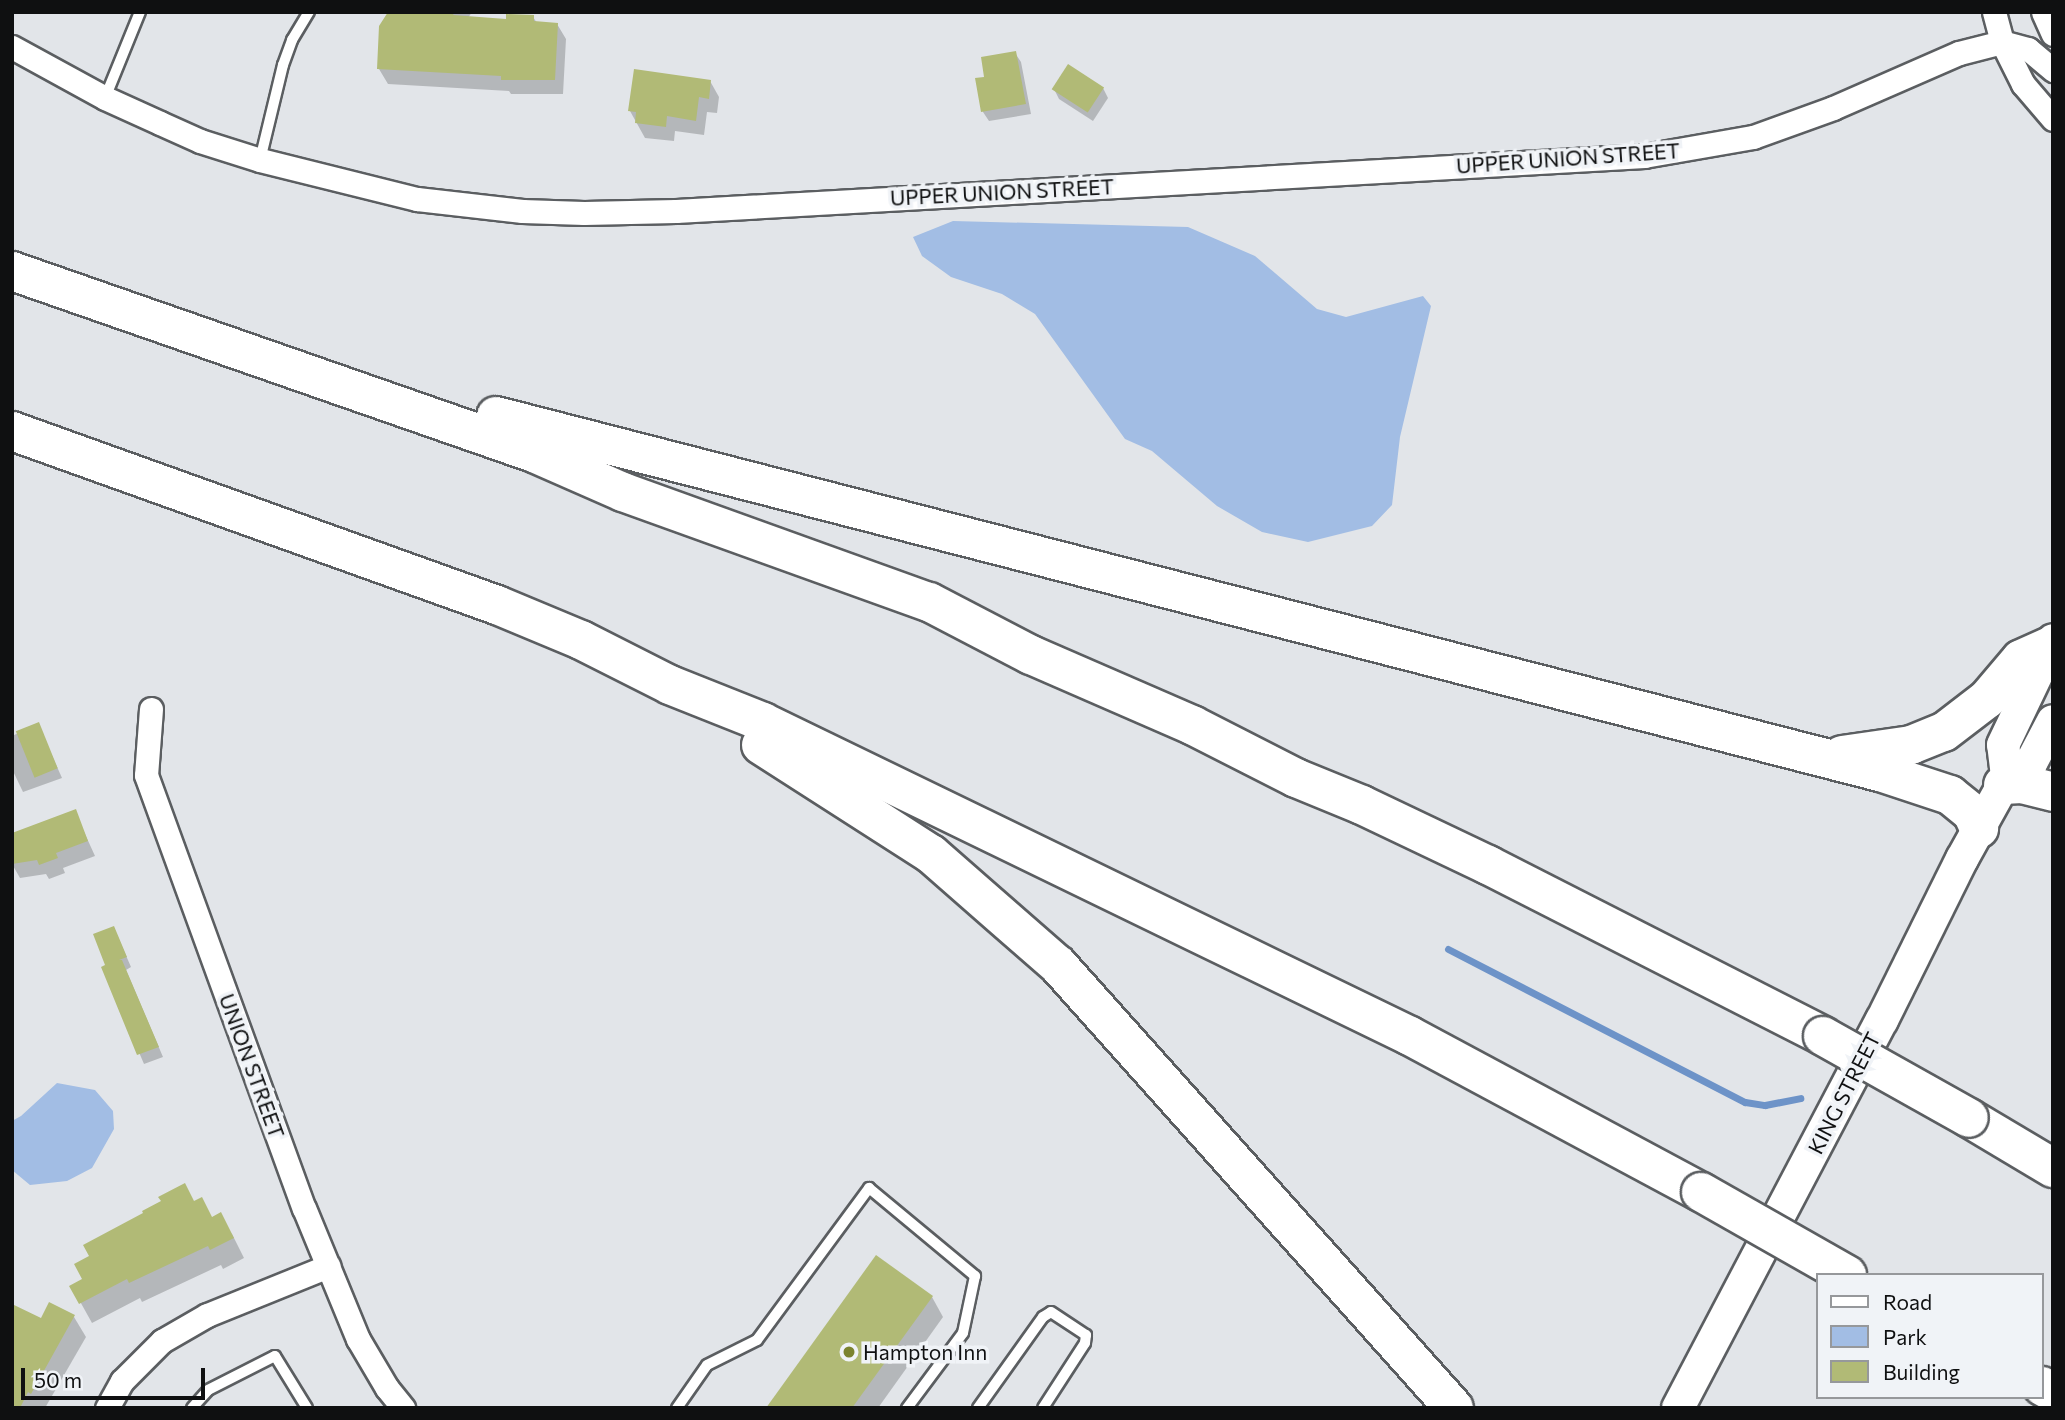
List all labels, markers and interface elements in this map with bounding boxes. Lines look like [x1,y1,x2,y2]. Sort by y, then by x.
street label: UPPER UNION STREET [1455,138,1681,178]
street label: UPPER UNION STREET [889,174,1115,210]
street label: UNION STREET [214,990,290,1142]
street label: KING STREET [1803,1028,1885,1158]
legend [1816,1273,2044,1399]
text: Road [1883,1289,1932,1314]
text: Park [1883,1324,1927,1349]
place label: Hampton Inn [863,1339,987,1365]
marker: Hampton Inn [841,1344,857,1360]
scale bar [24,1354,208,1398]
text: Building [1883,1359,1960,1384]
text: 50 m [34,1367,82,1392]

